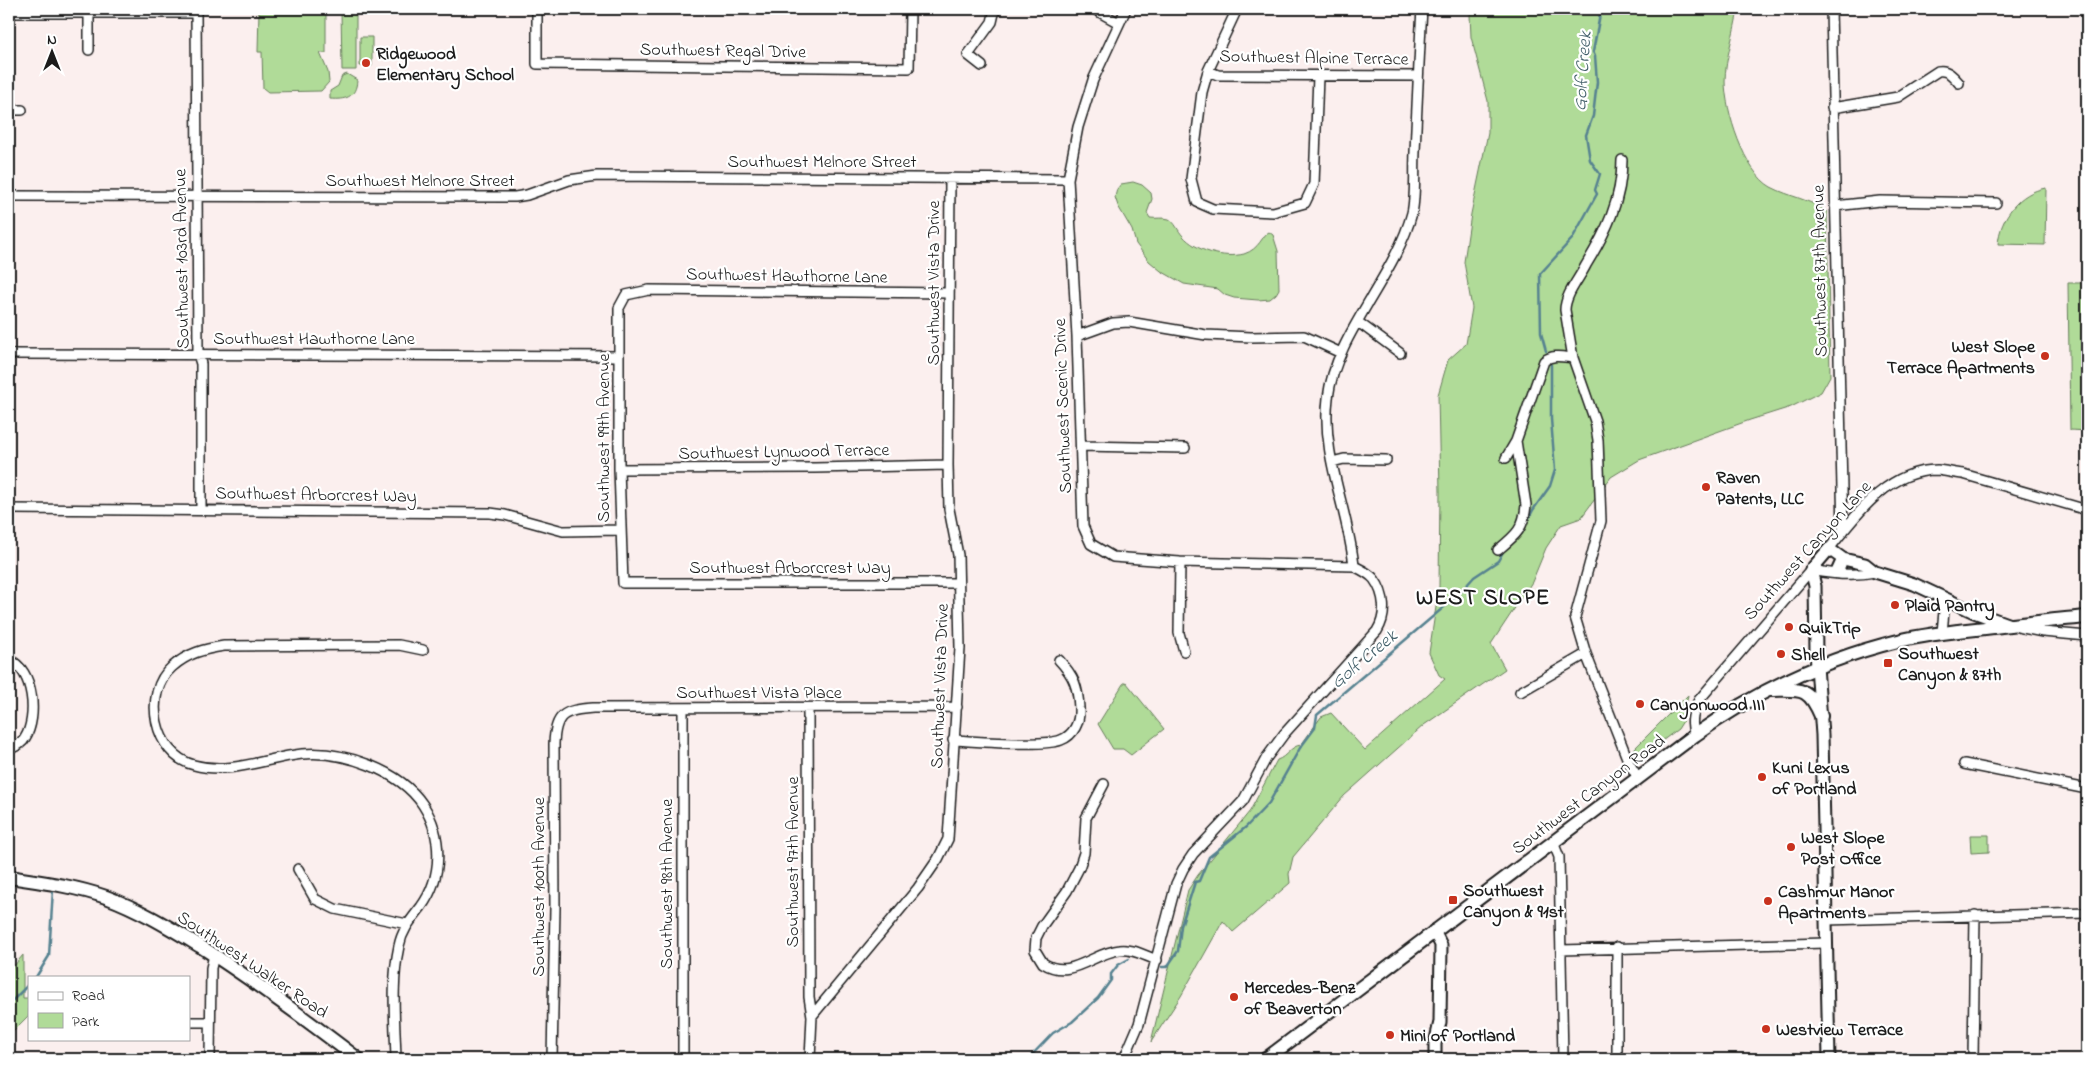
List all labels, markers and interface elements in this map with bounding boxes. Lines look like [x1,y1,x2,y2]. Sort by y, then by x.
north arrow [28,28,78,78]
text: N [47,30,57,51]
water label: Golf Creek [1567,30,1600,112]
street label: Southwest Regal Drive [640,38,807,67]
place label: Ridgewood Elementary School [376,42,514,90]
street label: Southwest Alpine Terrace [1219,44,1410,74]
marker: Ridgewood Elementary School [360,57,372,69]
street label: Southwest Melnore Street [727,150,917,176]
street label: Southwest 103rd Avenue [168,168,198,349]
street label: Southwest Melnore Street [325,169,515,195]
street label: Southwest 87th Avenue [1806,184,1836,357]
street label: Southwest Vista Drive [922,200,948,365]
street label: Southwest Hawthorne Lane [686,262,889,292]
street label: Southwest Scenic Drive [1048,317,1080,494]
street label: Southwest Hawthorne Lane [213,327,416,353]
place label: West Slope Terrace Apartments [1887,335,2036,382]
marker: West Slope Terrace Apartments [2039,350,2051,362]
street label: Southwest 99th Avenue [592,353,618,523]
street label: Southwest Lynwood Terrace [678,438,891,468]
place label: Raven Patents, LLC [1716,466,1804,513]
street label: Southwest Canyon Lane [1738,475,1879,627]
street label: Southwest Arborcrest Way [215,481,417,511]
marker: Raven Patents, LLC [1700,481,1712,493]
street label: Southwest Arborcrest Way [689,556,891,582]
district label: WEST SLOPE [1416,583,1550,615]
place label: Plaid Pantry [1905,594,1995,621]
marker: Plaid Pantry [1889,599,1901,611]
street label: Southwest Vista Drive [925,602,957,769]
place label: QuikTrip [1799,616,1861,642]
marker: QuikTrip [1783,621,1795,633]
water label: Golf Creek [1325,624,1404,696]
place label: Southwest Canyon & 87th [1898,642,2002,690]
place label: Shell [1791,643,1825,669]
marker: Shell [1775,648,1787,660]
marker: Southwest Canyon & 87th [1882,657,1894,669]
street label: Southwest Vista Place [676,681,843,707]
place label: Canyonwood III [1650,693,1765,720]
marker: Canyonwood III [1634,698,1646,710]
street label: Southwest Canyon Road [1507,729,1671,862]
place label: Kuni Lexus of Portland [1772,756,1857,803]
marker: Kuni Lexus of Portland [1756,771,1768,783]
street label: Southwest 97th Avenue [781,776,807,948]
street label: Southwest 100th Avenue [527,796,553,977]
street label: Southwest 98th Avenue [655,798,681,969]
place label: West Slope Post Office [1801,826,1885,873]
marker: West Slope Post Office [1785,841,1797,853]
place label: Southwest Canyon & 91st [1463,879,1565,927]
place label: Cashmur Manor Apartments [1778,880,1894,927]
marker: Southwest Canyon & 91st [1447,894,1459,906]
marker: Cashmur Manor Apartments [1762,895,1774,907]
street label: Southwest Walker Road [171,905,333,1026]
legend [28,976,190,1040]
place label: Mercedes-Benz of Beaverton [1244,976,1356,1023]
text: Road [72,985,105,1007]
marker: Mercedes-Benz of Beaverton [1228,991,1240,1003]
text: Park [72,1011,100,1033]
place label: Westview Terrace [1776,1018,1904,1044]
marker: Westview Terrace [1760,1023,1772,1035]
place label: Mini of Portland [1400,1024,1516,1050]
marker: Mini of Portland [1384,1029,1396,1041]

